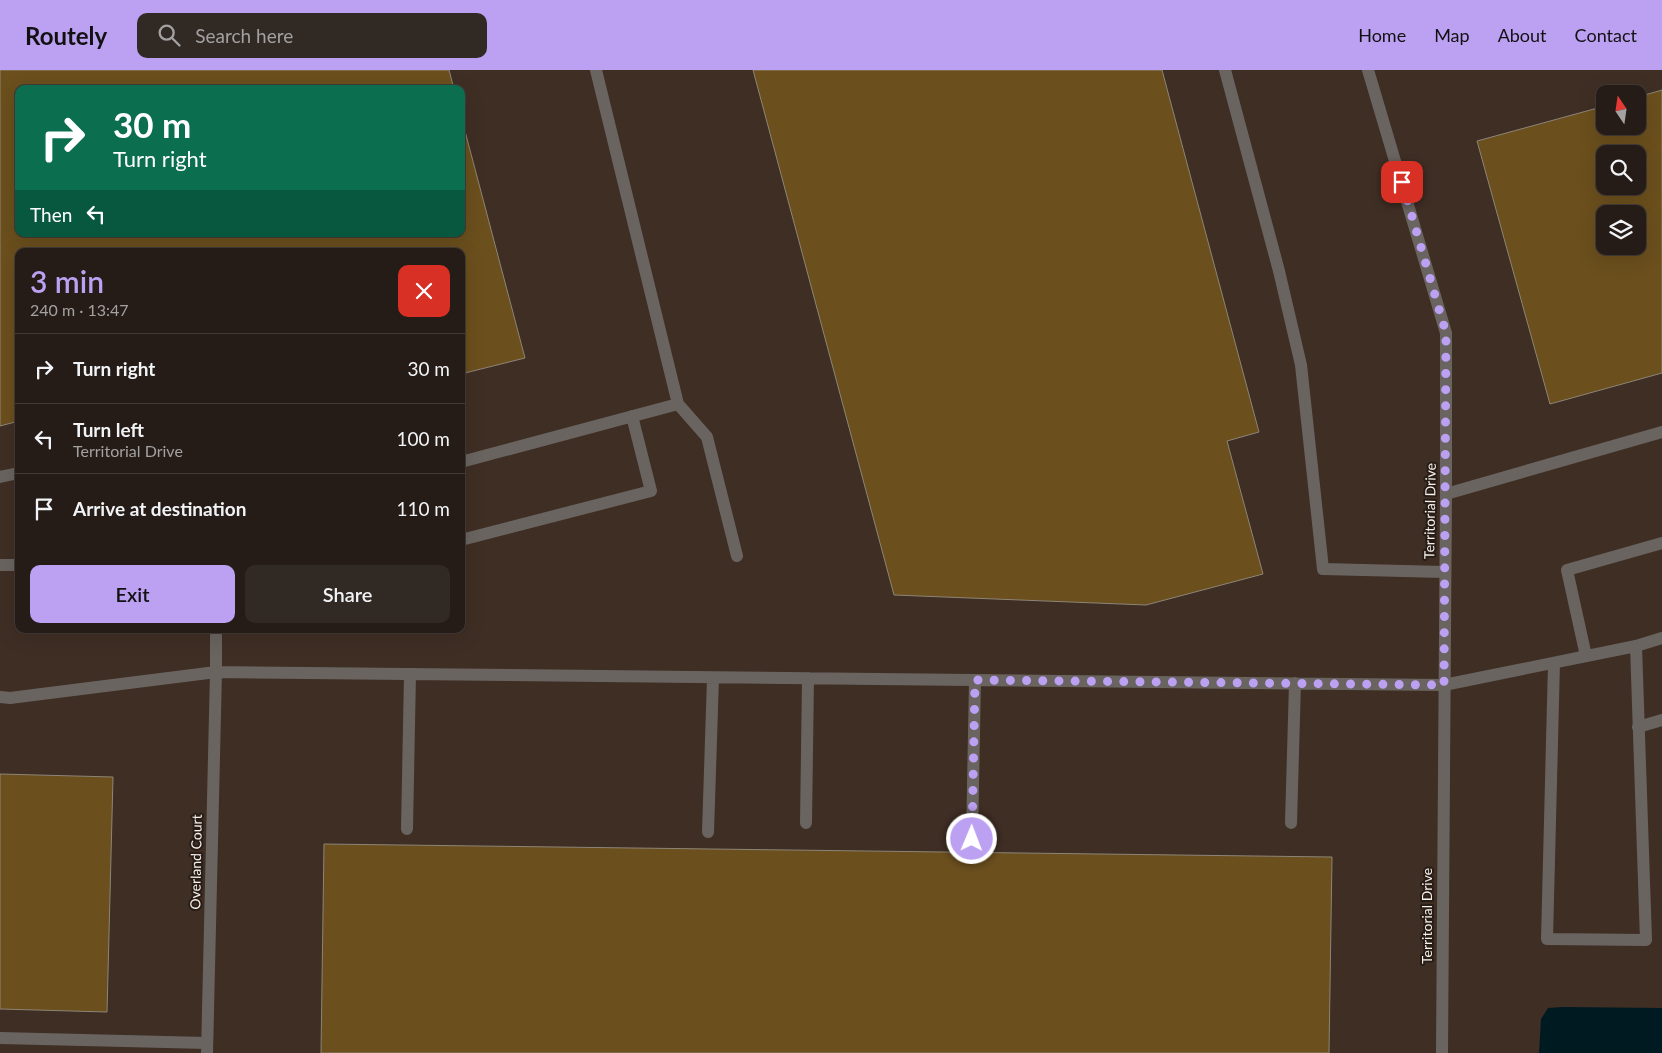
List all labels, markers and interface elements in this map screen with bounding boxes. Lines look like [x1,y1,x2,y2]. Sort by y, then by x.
search box [137,13,487,58]
text: Routely [25,21,107,50]
icon: search [155,21,183,49]
text: Search here [195,24,293,47]
text: Home [1358,24,1406,46]
text: Map [1434,24,1470,46]
text: About [1498,24,1547,46]
text: Contact [1575,24,1637,46]
north arrow [1596,85,1646,135]
map controls [1596,85,1646,255]
text: 30 m [113,103,191,145]
icon: right [30,105,95,170]
text: Turn right [113,145,207,172]
button: search [1596,145,1646,195]
pin [1381,161,1423,203]
icon: arrive [1388,168,1416,196]
icon: left [82,200,110,228]
text: Then [30,203,72,226]
button: layers [1596,205,1646,255]
text: 3 min [30,263,104,299]
button: close [398,265,450,317]
text: 240 m · 13:47 [30,300,129,319]
icon: right [30,355,58,383]
text: Turn right [73,357,155,380]
text: 30 m [407,357,450,380]
text: Turn left [73,418,144,441]
icon: left [30,425,58,453]
text: 100 m [396,427,450,450]
text: Territorial Drive [73,441,183,460]
street label: Territorial Drive [1420,463,1439,559]
icon: arrive [30,495,58,523]
text: Arrive at destination [73,497,246,520]
text: 110 m [396,497,450,520]
button: Exit [30,565,235,623]
button: Share [245,565,450,623]
position arrow [945,812,997,864]
street label: Overland Court [186,814,205,910]
street label: Territorial Drive [1418,868,1435,964]

